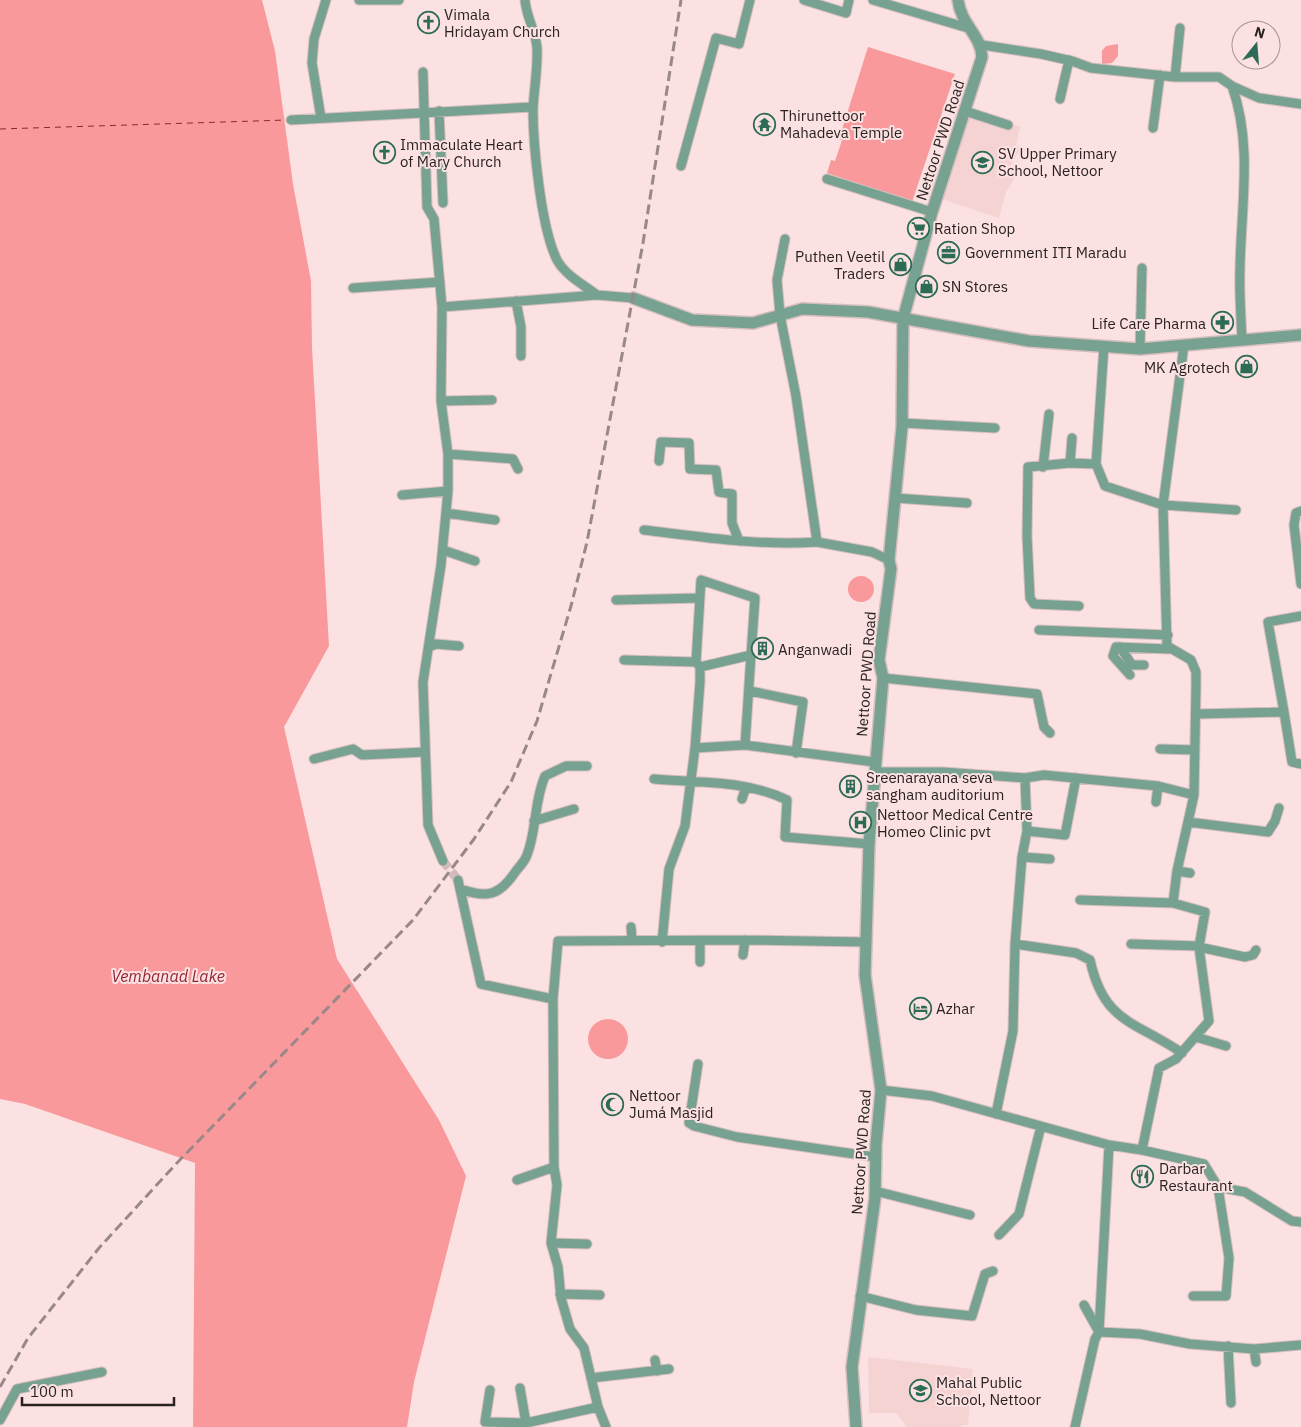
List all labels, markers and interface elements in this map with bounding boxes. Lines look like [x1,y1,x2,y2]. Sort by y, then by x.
place label: Vimala Hridayam Church [444,5,560,41]
church icon: Vimala Hridayam Church [416,11,440,35]
north arrow [1231,20,1281,70]
text: N [1252,22,1267,43]
street label: Nettoor PWD Road [912,77,968,203]
place label: Thirunettoor Mahadeva Temple [780,106,902,142]
temple icon: Thirunettoor Mahadeva Temple [752,112,776,136]
place label: Immaculate Heart of Mary Church [400,135,523,171]
church icon: Immaculate Heart of Mary Church [372,141,396,165]
place label: SV Upper Primary School, Nettoor [998,144,1117,180]
school or university icon: SV Upper Primary School, Nettoor [970,150,994,174]
supermarket icon: Ration Shop [906,216,930,240]
place label: Ration Shop [934,219,1015,238]
office icon: Government ITI Maradu [937,240,961,264]
place label: Government ITI Maradu [965,243,1127,262]
place label: Puthen Veetil Traders [795,247,885,283]
shop icon: Puthen Veetil Traders [889,253,913,277]
shop icon: SN Stores [914,274,938,298]
place label: SN Stores [942,277,1008,296]
pharmacy icon: Life Care Pharma [1210,311,1234,335]
place label: Life Care Pharma [1091,314,1206,333]
shop icon: MK Agrotech [1234,355,1258,379]
place label: MK Agrotech [1144,358,1230,377]
street label: Nettoor PWD Road [852,611,880,737]
building icon: Anganwadi [750,637,774,661]
place label: Anganwadi [778,640,852,659]
place label: Sreenarayana seva sangham auditorium [866,768,1004,804]
building icon: Sreenarayana seva sangham auditorium [838,774,862,798]
place label: Nettoor Medical Centre Homeo Clinic pvt [877,805,1033,841]
hospital icon: Nettoor Medical Centre Homeo Clinic pvt [849,811,873,835]
water label: Vembanad Lake [111,966,225,986]
hotel icon: Azhar [908,996,932,1020]
place label: Azhar [936,999,975,1018]
place label: Nettoor Jumá Masjid [629,1086,714,1122]
street label: Nettoor PWD Road [847,1089,875,1215]
mosque icon: Nettoor Jumá Masjid [601,1092,625,1116]
place label: Darbar Restaurant [1159,1159,1233,1195]
restaurant icon: Darbar Restaurant [1131,1165,1155,1189]
place label: Mahal Public School, Nettoor [936,1373,1041,1409]
scale bar [22,1374,175,1406]
school or university icon: Mahal Public School, Nettoor [908,1379,932,1403]
text: 100 m [30,1382,74,1401]

